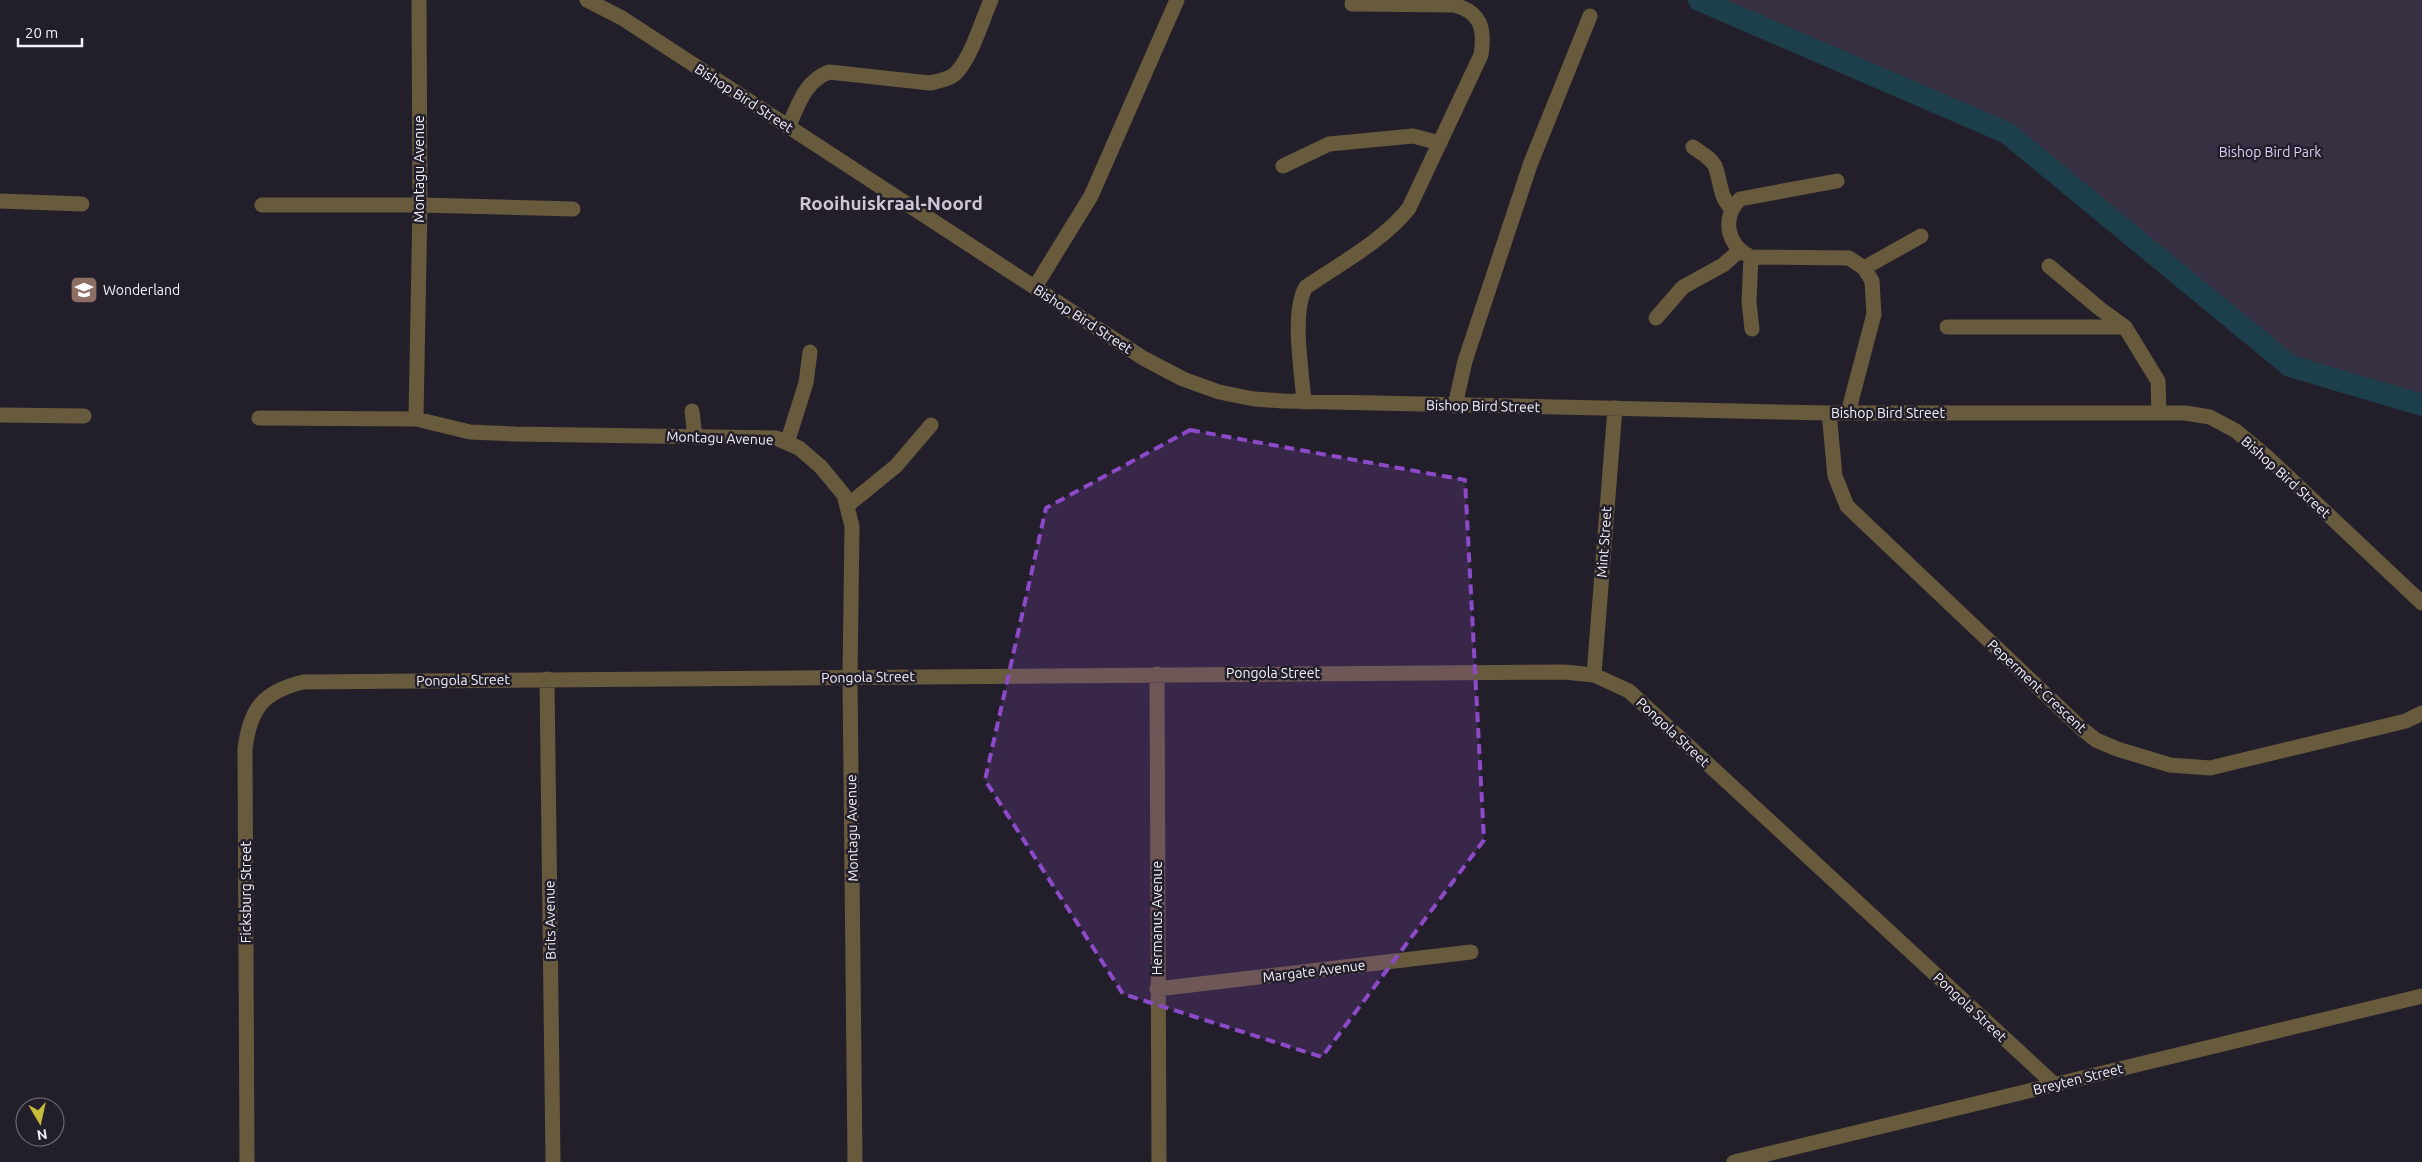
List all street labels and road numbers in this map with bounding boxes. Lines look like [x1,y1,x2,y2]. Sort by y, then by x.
street label: Bishop Bird Street [692,60,797,136]
street label: Montagu Avenue [411,115,427,223]
street label: Bishop Bird Street [1031,281,1136,357]
street label: Bishop Bird Street [1426,397,1541,415]
street label: Bishop Bird Street [1831,405,1946,421]
street label: Montagu Avenue [666,428,774,448]
street label: Bishop Bird Street [2238,433,2334,521]
street label: Mint Street [1594,505,1615,578]
street label: Peperment Crescent [1984,636,2090,736]
street label: Pongola Street [1226,665,1320,681]
street label: Pongola Street [821,668,916,686]
street label: Pongola Street [416,671,511,689]
street label: Pongola Street [1633,694,1713,770]
street label: Montagu Avenue [843,774,861,882]
street label: Ficksburg Street [238,840,254,943]
street label: Hermanus Avenue [1149,861,1165,975]
street label: Brits Avenue [541,880,559,960]
street label: Margate Avenue [1262,957,1366,985]
street label: Pongola Street [1930,969,2010,1045]
street label: Breyten Street [2031,1060,2125,1098]

